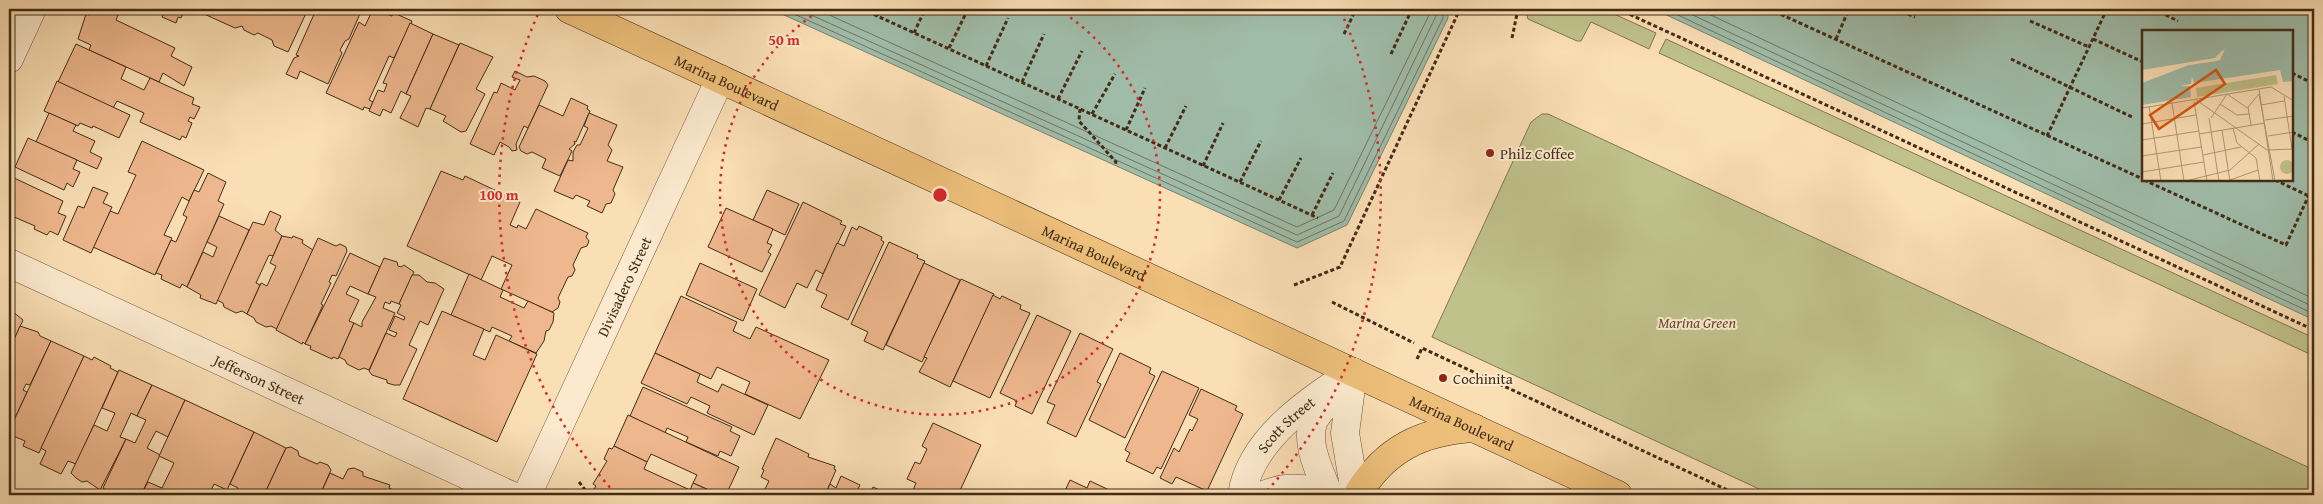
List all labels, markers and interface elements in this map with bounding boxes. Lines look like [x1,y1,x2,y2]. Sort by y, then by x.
text: 50 m [768,29,800,50]
inset map [2142,30,2293,181]
street label: Marina Boulevard [671,49,782,115]
place label: Philz Coffee [1500,143,1574,164]
marker: Philz Coffee [1484,147,1496,159]
text: 100 m [479,184,519,205]
centre of rings [931,186,949,204]
street label: Marina Boulevard [1039,219,1150,286]
street label: Divisadero Street [592,232,656,340]
park label: Marina Green [1658,312,1736,333]
street label: Jefferson Street [209,348,309,409]
place label: Cochinita [1453,368,1513,389]
marker: Cochinita [1437,372,1449,384]
street label: Marina Boulevard [1406,389,1517,456]
street label: Scott Street [1252,391,1319,457]

